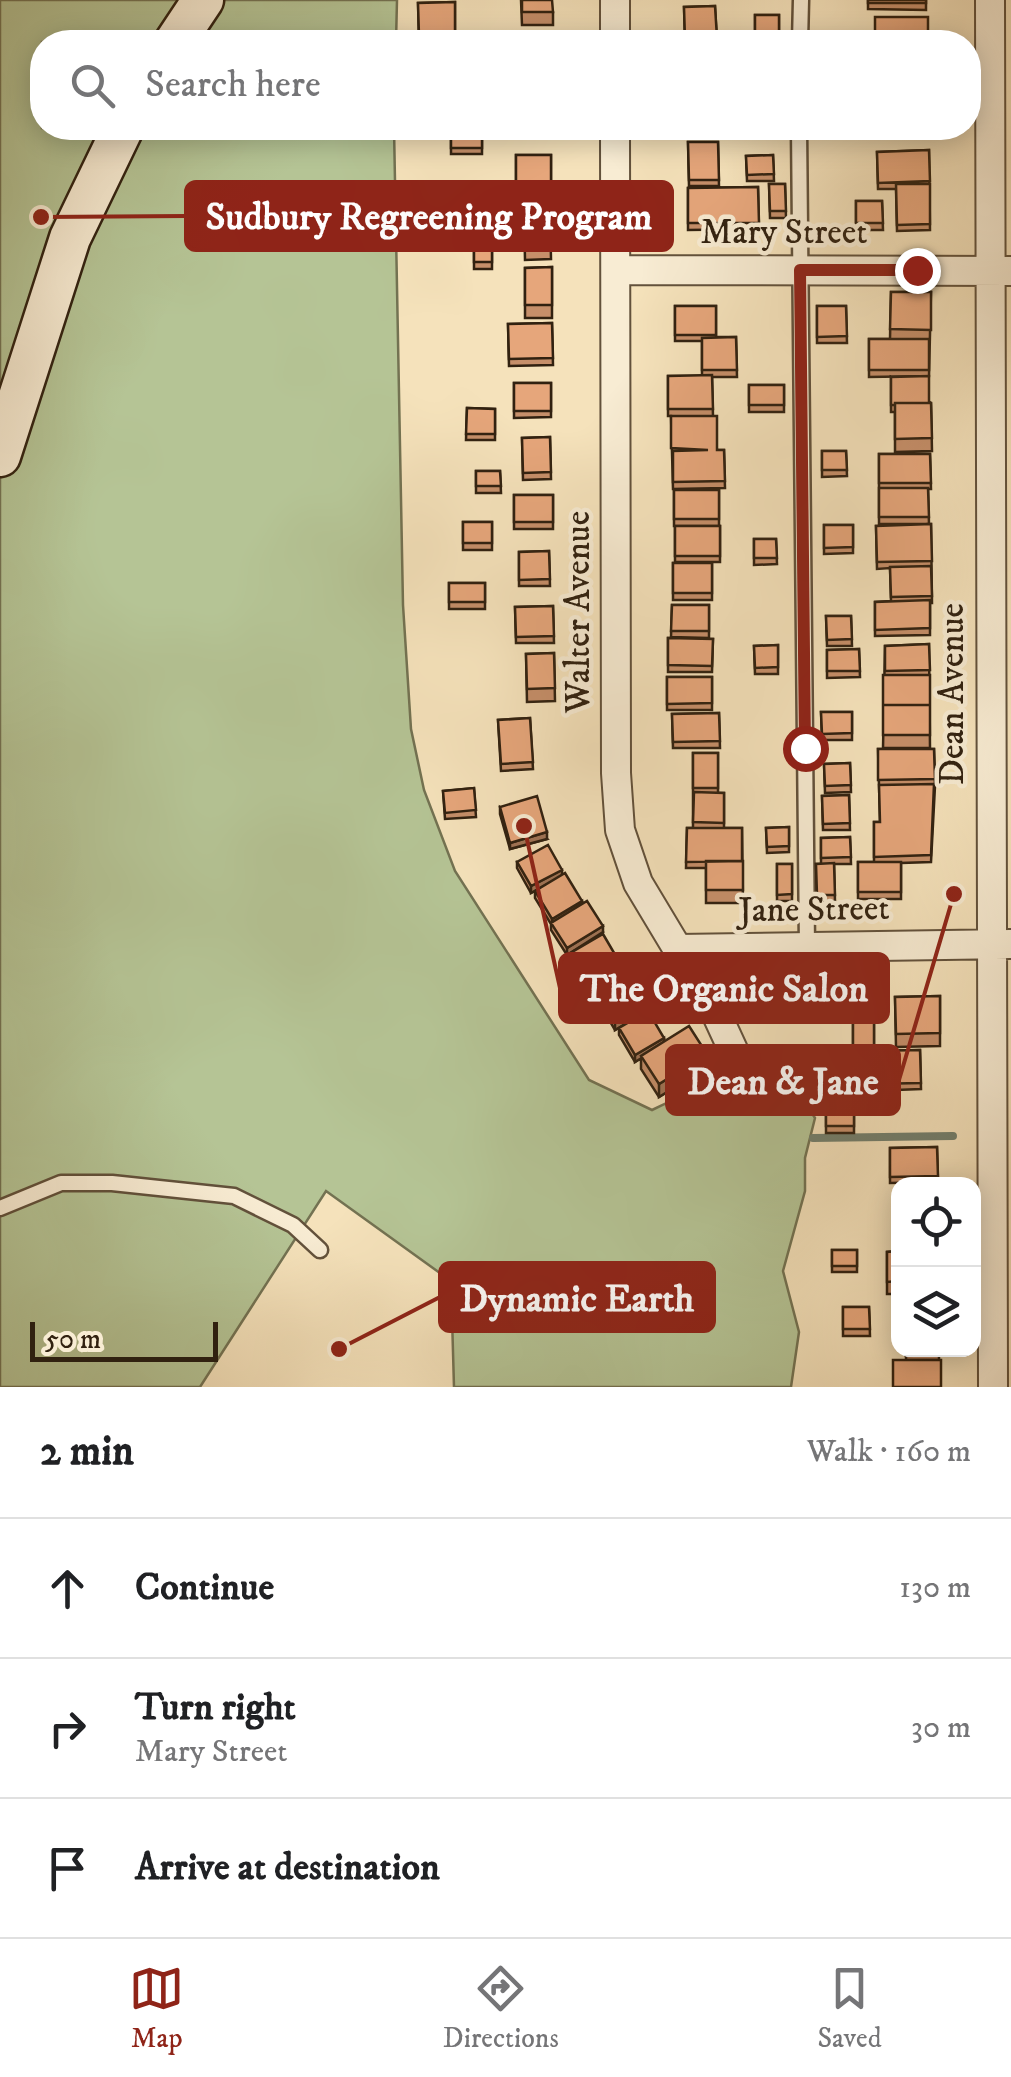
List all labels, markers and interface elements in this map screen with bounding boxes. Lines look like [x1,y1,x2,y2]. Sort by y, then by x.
search box [30,30,981,140]
icon: search [65,58,120,113]
text: Search here [145,61,321,109]
callout: Sudbury Regreening Program [186,182,672,250]
text: Sudbury Regreening Program [206,194,653,242]
street label: Mary Street [701,211,867,255]
route end [895,248,941,294]
street label: Walter Avenue [557,511,601,714]
street label: Dean Avenue [931,603,975,785]
route start [783,726,829,772]
street label: Jane Street [735,887,890,933]
callout: The Organic Salon [560,954,888,1022]
text: The Organic Salon [579,966,868,1014]
callout: Dean & Jane [667,1046,899,1114]
text: Dean & Jane [687,1059,879,1107]
map controls [891,1177,981,1357]
button: locate [891,1177,981,1267]
callout: Dynamic Earth [440,1263,714,1331]
button: layers [891,1267,981,1357]
text: Dynamic Earth [460,1276,694,1324]
scale bar [30,1317,218,1362]
text: 50 m [45,1322,101,1357]
text: 2 min [40,1426,134,1478]
text: Walk · 160 m [807,1432,971,1472]
icon: ahead [40,1561,95,1616]
text: Continue [135,1564,274,1612]
text: 130 m [899,1568,971,1608]
text: Turn right [135,1684,296,1732]
icon: right [40,1701,95,1756]
text: 30 m [911,1708,971,1748]
text: Mary Street [135,1732,287,1772]
icon: arrive [40,1841,95,1896]
text: Arrive at destination [135,1844,440,1892]
tab: Map [129,1961,184,2056]
tab: Directions [443,1961,559,2056]
tab: Saved [817,1961,882,2056]

